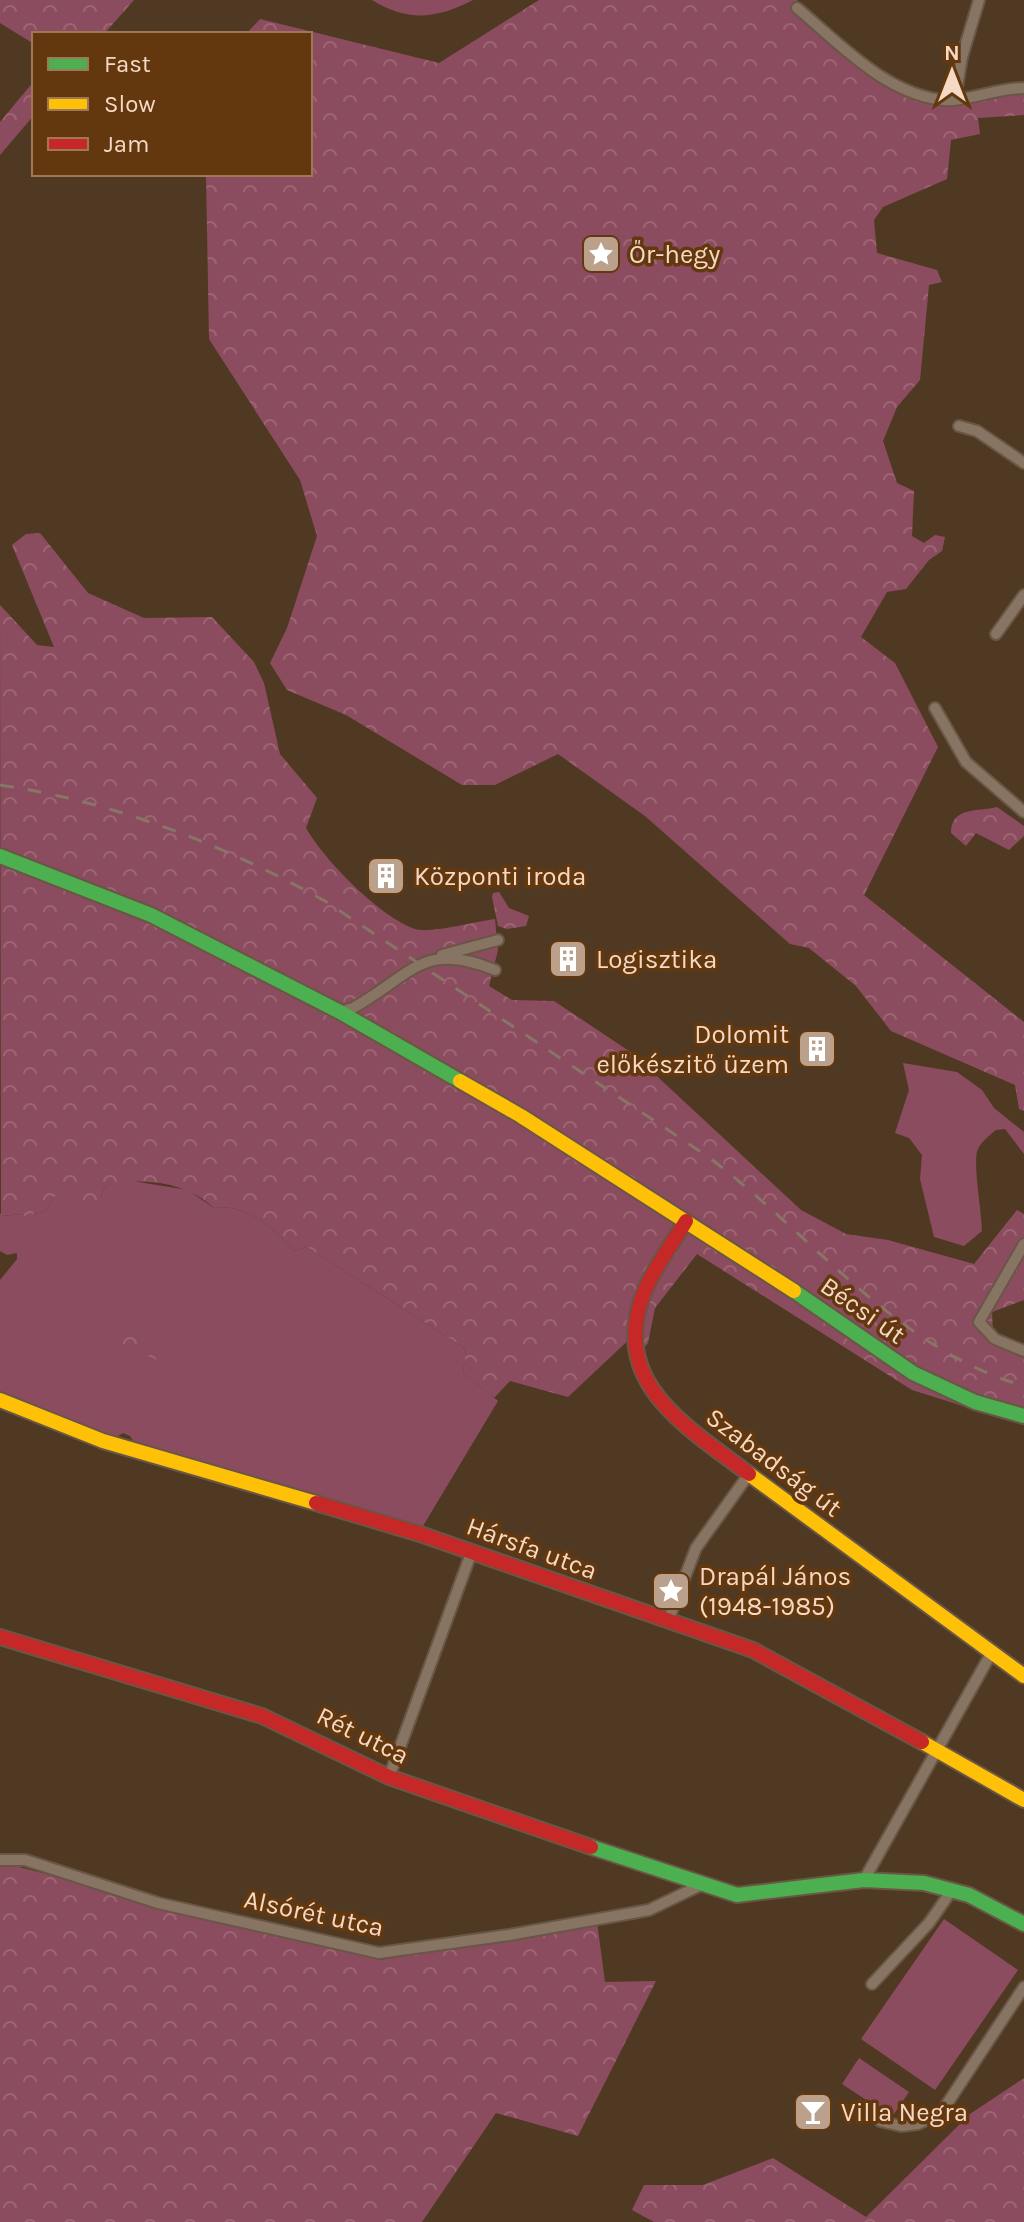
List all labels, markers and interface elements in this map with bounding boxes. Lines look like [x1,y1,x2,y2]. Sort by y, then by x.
legend [32,32,312,176]
north arrow [912,32,992,112]
text: N [944,40,960,66]
text: Fast [104,50,151,78]
text: Slow [104,90,156,118]
text: Jam [104,130,149,158]
place icon: Őr-hegy [580,233,622,275]
place label: Őr-hegy [629,239,720,270]
building icon: Központi iroda [365,855,407,897]
place label: Központi iroda [414,861,586,892]
building icon: Logisztika [547,938,589,980]
place label: Logisztika [596,944,717,975]
place label: Dolomit előkészitő üzem [596,1019,789,1080]
building icon: Dolomit előkészitő üzem [796,1028,838,1070]
street label: Bécsi út [814,1270,911,1351]
street label: Szabadság út [700,1401,848,1524]
street label: Hársfa utca [462,1511,601,1586]
place label: Drapál János (1948-1985) [699,1561,851,1622]
place icon: Drapál János (1948-1985) [650,1570,692,1612]
street label: Rét utca [312,1700,414,1771]
street label: Alsórét utca [241,1884,387,1943]
bar icon: Villa Negra [792,2091,834,2133]
place label: Villa Negra [841,2097,968,2128]

